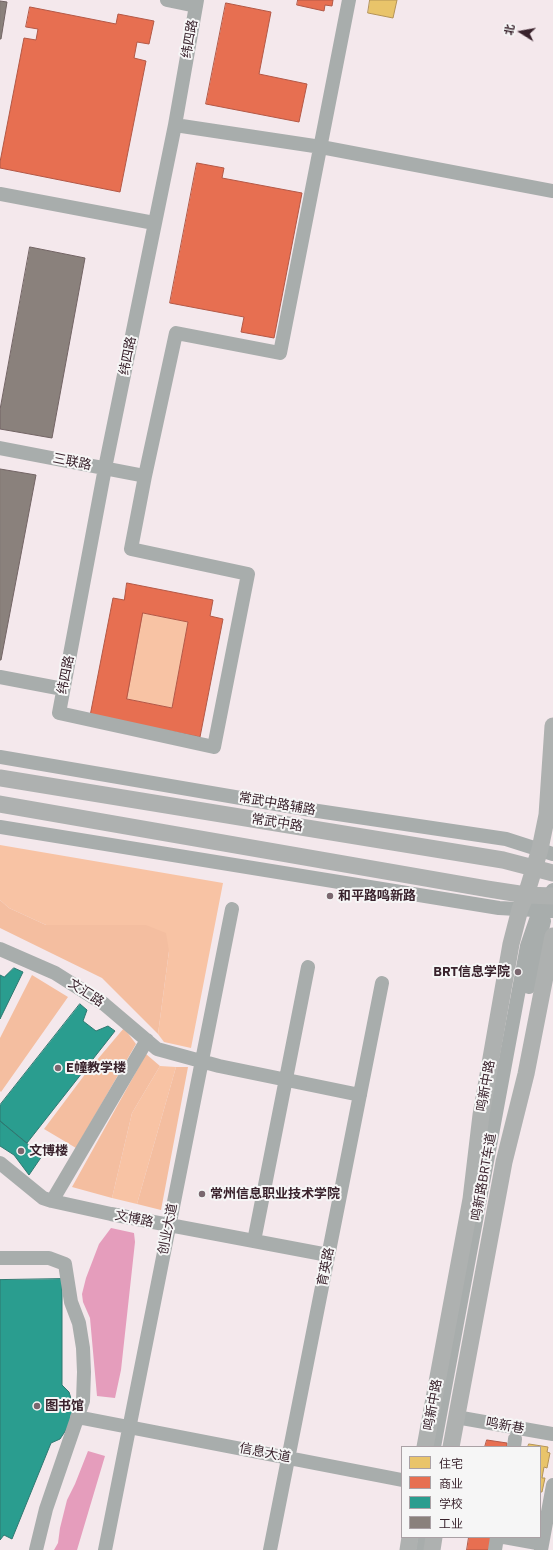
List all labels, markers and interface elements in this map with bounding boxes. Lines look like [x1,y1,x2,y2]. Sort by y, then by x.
north arrow [501,12,541,52]
street label: 纬四路 [179,18,201,60]
text: 北 [501,23,517,36]
street label: 纬四路 [117,335,139,377]
street label: 三联路 [51,451,93,473]
street label: 纬四路 [55,654,77,696]
street label: 常武中路辅路 [237,790,317,818]
street label: 常武中路 [250,811,304,835]
place label: 和平路鸣新路 [338,888,416,904]
marker: 和平路鸣新路 [325,891,335,901]
place label: BRT信息学院 [433,964,510,980]
marker: BRT信息学院 [513,967,523,977]
street label: 文汇路 [65,976,107,1010]
street label: 鸣新中路 [474,1059,498,1113]
place label: E幢教学楼 [66,1060,126,1076]
marker: E幢教学楼 [53,1063,63,1073]
street label: 鸣新路BRT车道 [469,1132,499,1222]
place label: 文博楼 [29,1143,68,1159]
marker: 文博楼 [16,1146,26,1156]
place label: 常州信息职业技术学院 [210,1186,340,1202]
marker: 常州信息职业技术学院 [197,1189,207,1199]
street label: 创业大道 [155,1202,181,1256]
street label: 文博路 [113,1208,155,1230]
street label: 育英路 [315,1246,337,1288]
street label: 鸣新中路 [421,1378,445,1432]
place label: 图书馆 [45,1398,84,1414]
marker: 图书馆 [32,1401,42,1411]
street label: 鸣新巷 [484,1415,526,1437]
street label: 信息大道 [238,1440,292,1466]
legend [401,1446,541,1538]
text: 住宅 [439,1456,463,1471]
text: 商业 [439,1476,463,1491]
text: 学校 [439,1496,463,1511]
text: 工业 [439,1516,463,1531]

